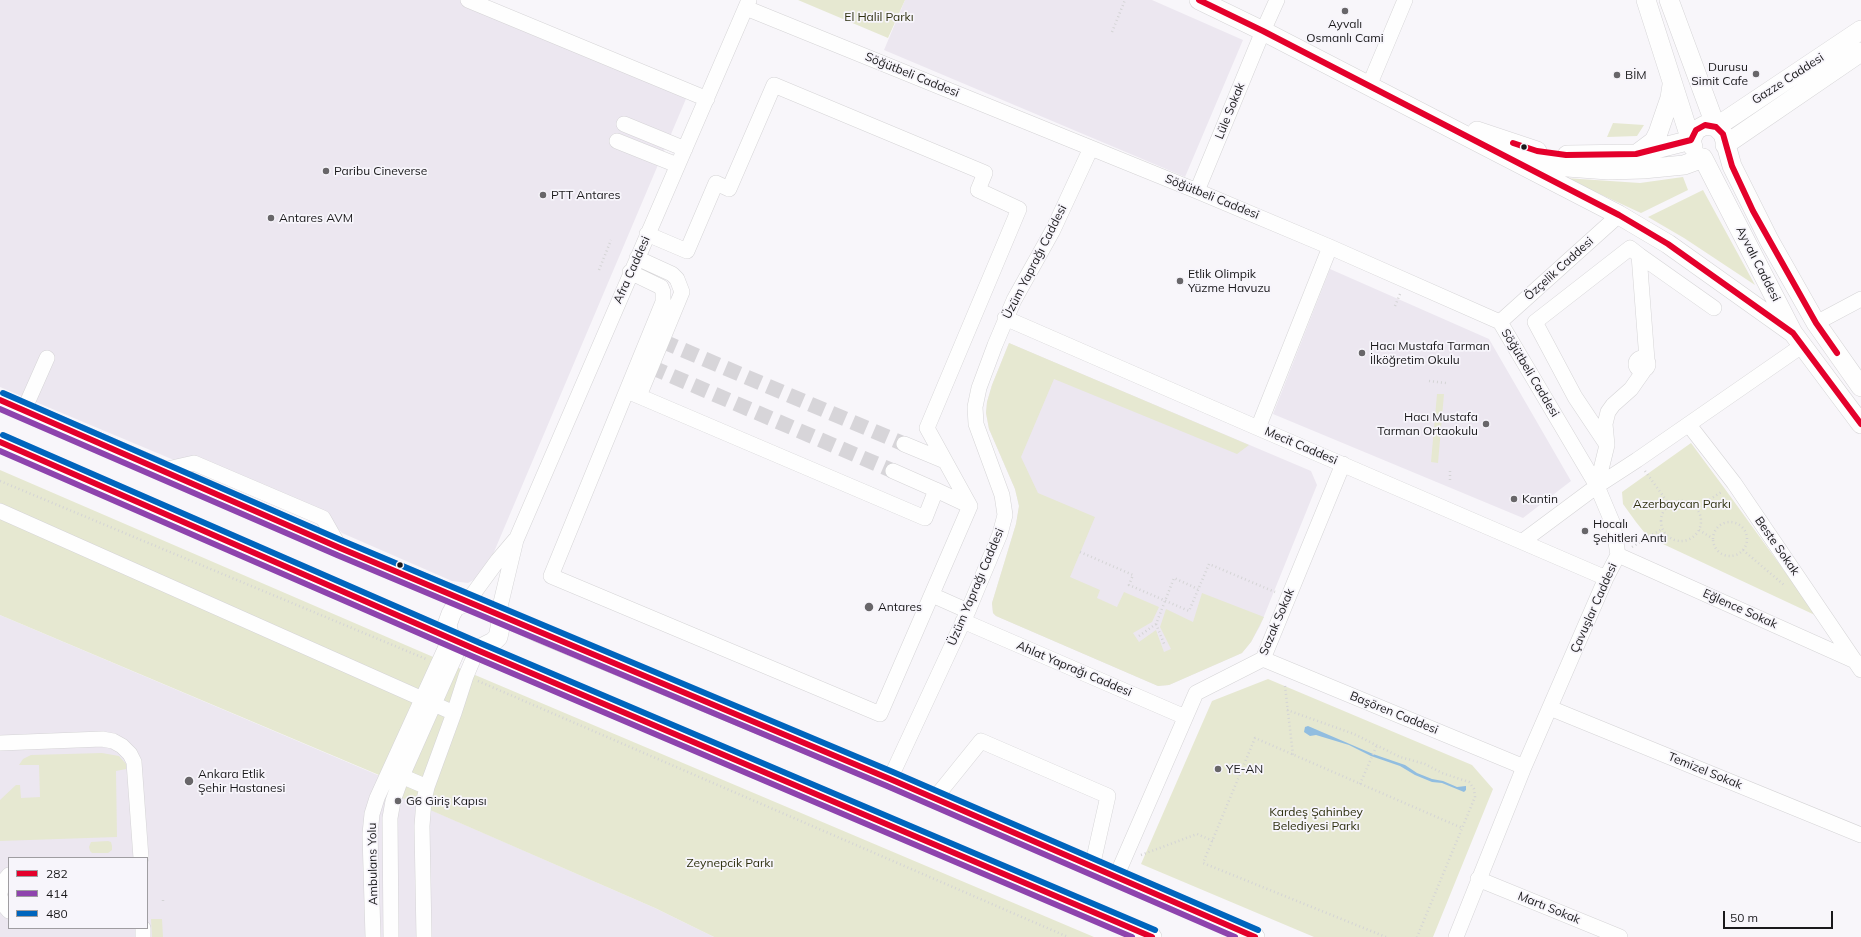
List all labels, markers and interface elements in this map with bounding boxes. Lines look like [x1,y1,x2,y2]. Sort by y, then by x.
marker: Ayvalı Osmanlı Cami [1340,6,1350,16]
park label: El Halil Parkı [844,10,914,24]
place label: Ayvalı Osmanlı Cami [1306,17,1384,45]
street label: Söğütbeli Caddesi [863,50,961,100]
street label: Gazze Caddesi [1749,50,1827,108]
place label: Durusu Simit Cafe [1691,60,1748,88]
place label: BİM [1625,68,1647,82]
marker: Durusu Simit Cafe [1751,69,1761,79]
marker: BİM [1612,70,1622,80]
street label: Lüle Sokak [1212,81,1248,141]
unlabelled marker [1519,142,1529,152]
place label: Paribu Cineverse [334,164,427,178]
marker: Paribu Cineverse [321,166,331,176]
street label: Söğütbeli Caddesi [1163,172,1261,222]
place label: PTT Antares [551,188,620,202]
marker: PTT Antares [538,190,548,200]
street label: Üzüm Yaprağı Caddesi [1000,203,1070,321]
place label: Antares AVM [279,211,353,225]
marker: Antares AVM [266,213,276,223]
street label: Ayvalı Caddesi [1733,224,1783,304]
street label: Afra Caddesi [611,234,653,306]
street label: Özçelik Caddesi [1522,234,1596,304]
place label: Etlik Olimpik Yüzme Havuzu [1188,267,1271,295]
marker: Etlik Olimpik Yüzme Havuzu [1175,276,1185,286]
street label: Söğütbeli Caddesi [1498,326,1562,420]
place label: Hacı Mustafa Tarman İlköğretim Okulu [1370,339,1490,367]
marker: Hacı Mustafa Tarman İlköğretim Okulu [1357,348,1367,358]
place label: Hacı Mustafa Tarman Ortaokulu [1377,410,1478,438]
marker: Hacı Mustafa Tarman Ortaokulu [1481,419,1491,429]
street label: Mecit Caddesi [1262,424,1340,468]
place label: Kantin [1522,492,1558,506]
marker: Kantin [1509,494,1519,504]
park label: Azerbaycan Parkı [1633,497,1731,511]
street label: Beste Sokak [1752,514,1802,578]
place label: Hocalı Şehitleri Anıtı [1593,517,1667,545]
street label: Üzüm Yaprağı Caddesi [945,526,1007,648]
marker: Hocalı Şehitleri Anıtı [1580,526,1590,536]
unlabelled marker [395,560,405,570]
street label: Çavuşlar Caddesi [1568,561,1620,655]
street label: Sazak Sokak [1256,586,1298,658]
street label: Eğlence Sokak [1701,586,1779,632]
place label: Antares [878,600,922,614]
marker: Antares [863,601,875,613]
street label: Ahlat Yaprağı Caddesi [1014,638,1134,700]
street label: Başören Caddesi [1348,689,1440,737]
street label: Temizel Sokak [1666,750,1744,792]
place label: YE-AN [1226,762,1263,776]
marker: YE-AN [1213,764,1223,774]
place label: Ankara Etlik Şehir Hastanesi [198,767,285,795]
marker: Ankara Etlik Şehir Hastanesi [183,775,195,787]
place label: G6 Giriş Kapısı [406,794,487,808]
marker: G6 Giriş Kapısı [393,796,403,806]
park label: Kardeş Şahinbey Belediyesi Parkı [1269,805,1363,833]
street label: Ambulans Yolu [365,823,381,905]
park label: Zeynepcik Parkı [687,856,773,870]
legend [8,857,148,929]
text: 282 [46,866,68,881]
text: 414 [46,886,68,901]
street label: Martı Sokak [1516,889,1582,927]
scale bar [1725,903,1835,929]
text: 480 [46,906,68,921]
text: 50 m [1730,910,1758,925]

